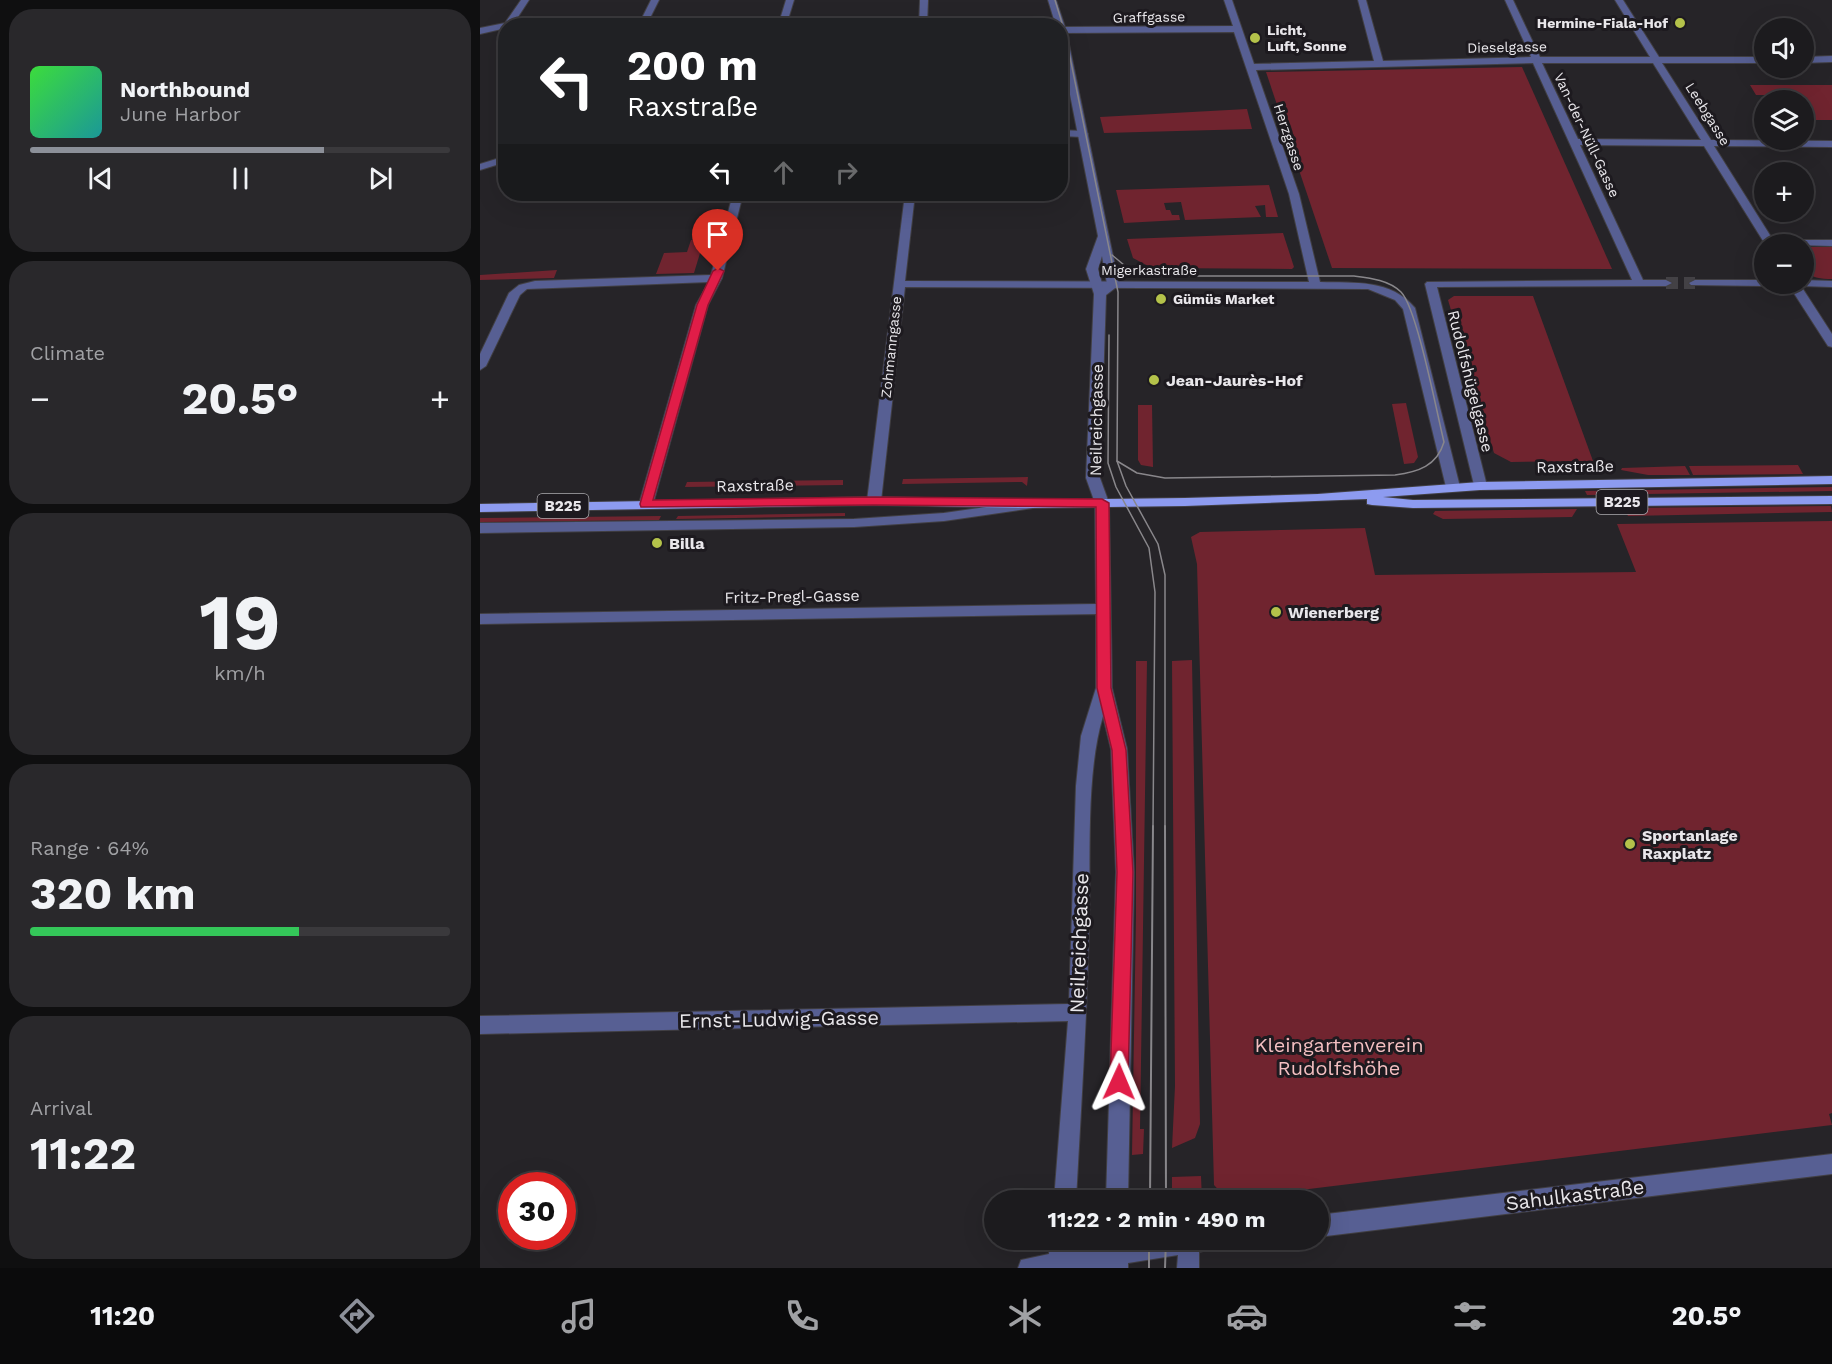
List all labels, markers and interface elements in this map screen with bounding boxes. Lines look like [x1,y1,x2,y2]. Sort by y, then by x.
street label: Graffgasse [1113,8,1185,26]
place label: Hermine-Fiala-Hof [1537,15,1668,31]
marker: Hermine-Fiala-Hof [1673,16,1687,30]
map controls [1754,18,1814,294]
button: sound [1754,18,1814,78]
place label: Licht, Luft, Sonne [1267,22,1347,54]
marker: Licht, Luft, Sonne [1248,31,1262,45]
street label: Dieselgasse [1467,38,1547,56]
text: 200 m [627,41,758,90]
icon: left [528,42,606,120]
street label: Van-der-Nüll-Gasse [1551,70,1623,200]
text: Northbound [120,77,250,102]
street label: Leebgasse [1682,80,1734,148]
button: layers [1754,90,1814,150]
text: Raxstraße [627,91,758,123]
street label: Herzgasse [1271,101,1307,173]
text: June Harbor [120,102,241,126]
icon: left [704,156,737,189]
icon: ahead [767,156,800,189]
icon: right [830,156,863,189]
icon: previous [84,162,117,195]
icon: pause [224,162,257,195]
icon: next [364,162,397,195]
button: + [1754,162,1814,222]
pin [692,209,743,271]
icon: arrive [701,218,734,251]
button: − [1754,234,1814,294]
street label: Migerkastraße [1101,262,1197,278]
place label: Gümüs Market [1173,291,1274,307]
marker: Gümüs Market [1154,292,1168,306]
street label: Zohmanngasse [878,295,904,399]
street label: Rudolfshügelgasse [1444,308,1497,454]
text: Climate [30,341,105,365]
street label: Neilreichgasse [1086,364,1107,476]
place label: Jean-Jaurès-Hof [1166,371,1303,390]
text: 20.5° [182,372,298,425]
marker: Jean-Jaurès-Hof [1147,373,1161,387]
text: − [30,379,50,418]
text: + [430,379,450,418]
street label: Raxstraße [1536,456,1614,477]
street label: Raxstraße [716,475,794,496]
road number: B225 [1596,490,1648,514]
road number: B225 [538,494,589,518]
place label: Billa [669,534,705,553]
marker: Billa [650,536,664,550]
text: 19 [199,576,281,668]
street label: Fritz-Pregl-Gasse [724,586,860,607]
place label: Wienerberg [1288,603,1379,622]
marker: Wienerberg [1269,605,1283,619]
text: km/h [214,661,266,685]
place label: Sportanlage Raxplatz [1642,826,1738,863]
text: Range · 64% [30,836,149,860]
marker: Sportanlage Raxplatz [1623,837,1637,851]
text: 320 km [30,867,196,920]
street label: Neilreichgasse [1065,872,1093,1014]
street label: Ernst-Ludwig-Gasse [679,1005,879,1033]
park label: Kleingartenverein Rudolfshöhe [1254,1033,1424,1080]
position arrow [1087,1050,1151,1114]
text: Arrival [30,1096,92,1120]
text: 11:22 [30,1127,136,1180]
speed limit sign: 30 [498,1172,576,1250]
street label: Sahulkastraße [1504,1175,1646,1215]
text: 11:22 · 2 min · 490 m [1047,1207,1266,1232]
icon: directions [336,1295,378,1337]
icon: music [558,1295,600,1337]
icon: phone [781,1295,823,1337]
icon: climate [1004,1295,1046,1337]
icon: car [1226,1295,1268,1337]
icon: filters [1449,1295,1491,1337]
text: 11:20 [90,1300,155,1332]
text: 20.5° [1671,1300,1742,1332]

